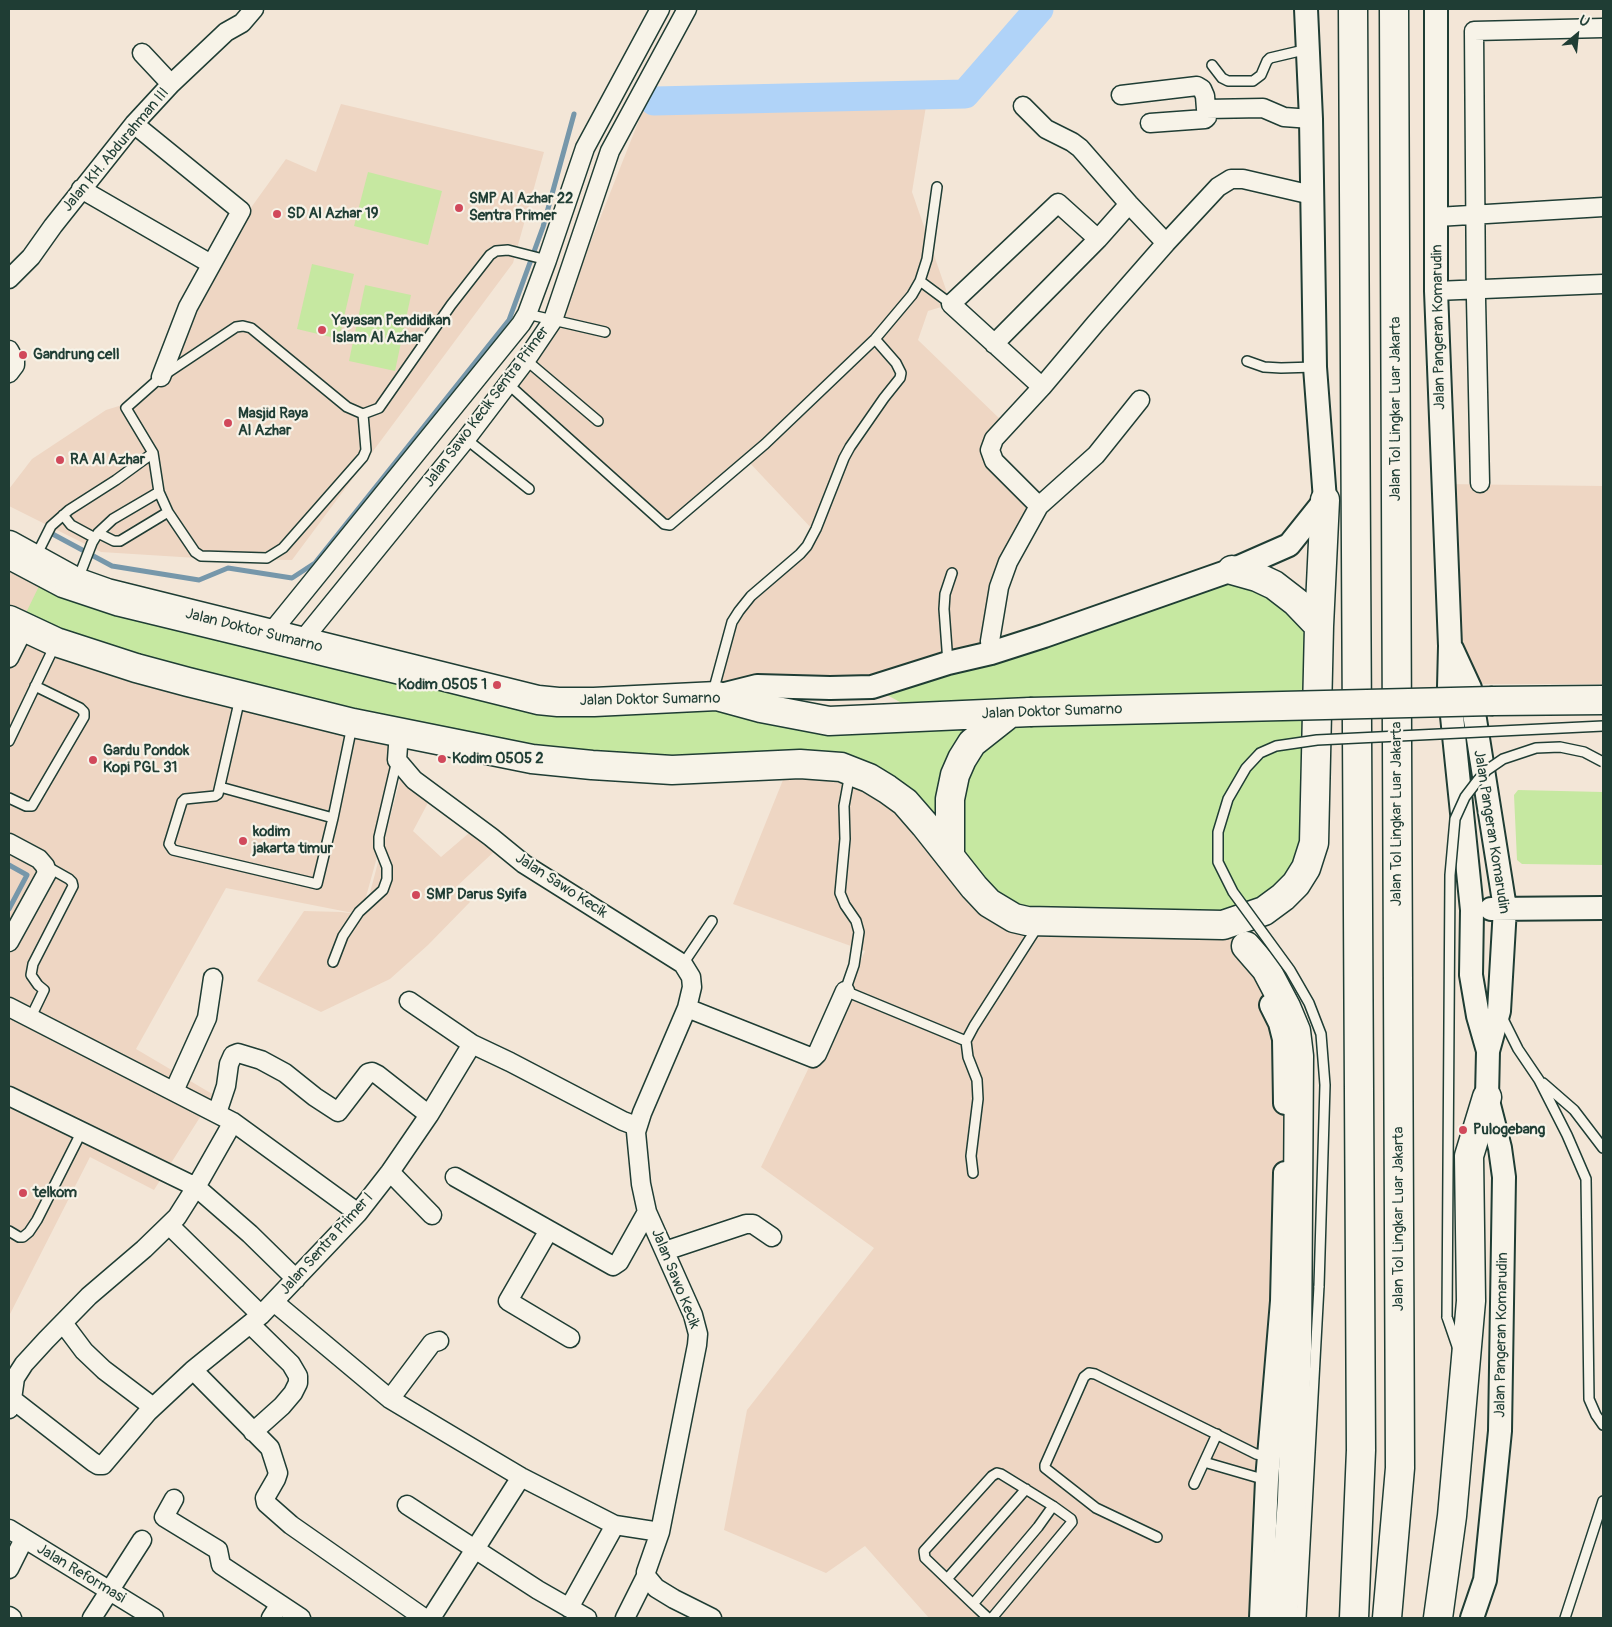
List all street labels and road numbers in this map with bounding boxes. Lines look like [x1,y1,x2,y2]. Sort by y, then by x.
street label: Jalan KH. Abdurahman III [59,84,173,216]
street label: Jalan Pangeran Komarudin [1429,244,1449,410]
street label: Jalan Tol Lingkar Luar Jakarta [1387,317,1405,501]
street label: Jalan Sawo Kecik Sentra Primer [421,323,553,491]
street label: Jalan Doktor Sumarno [184,605,324,657]
street label: Jalan Doktor Sumarno [579,690,721,710]
street label: Jalan Doktor Sumarno [981,701,1123,723]
street label: Jalan Tol Lingkar Luar Jakarta [1388,722,1406,906]
street label: Jalan Pangeran Komarudin [1469,749,1513,915]
street label: Jalan Sawo Kecik [512,850,610,922]
street label: Jalan Tol Lingkar Luar Jakarta [1390,1127,1408,1311]
street label: Jalan Sentra Primer I [276,1189,378,1299]
street label: Jalan Sawo Kecik [647,1226,703,1332]
street label: Jalan Pangeran Komarudin [1492,1252,1512,1418]
street label: Jalan Reformasi [33,1540,129,1608]

